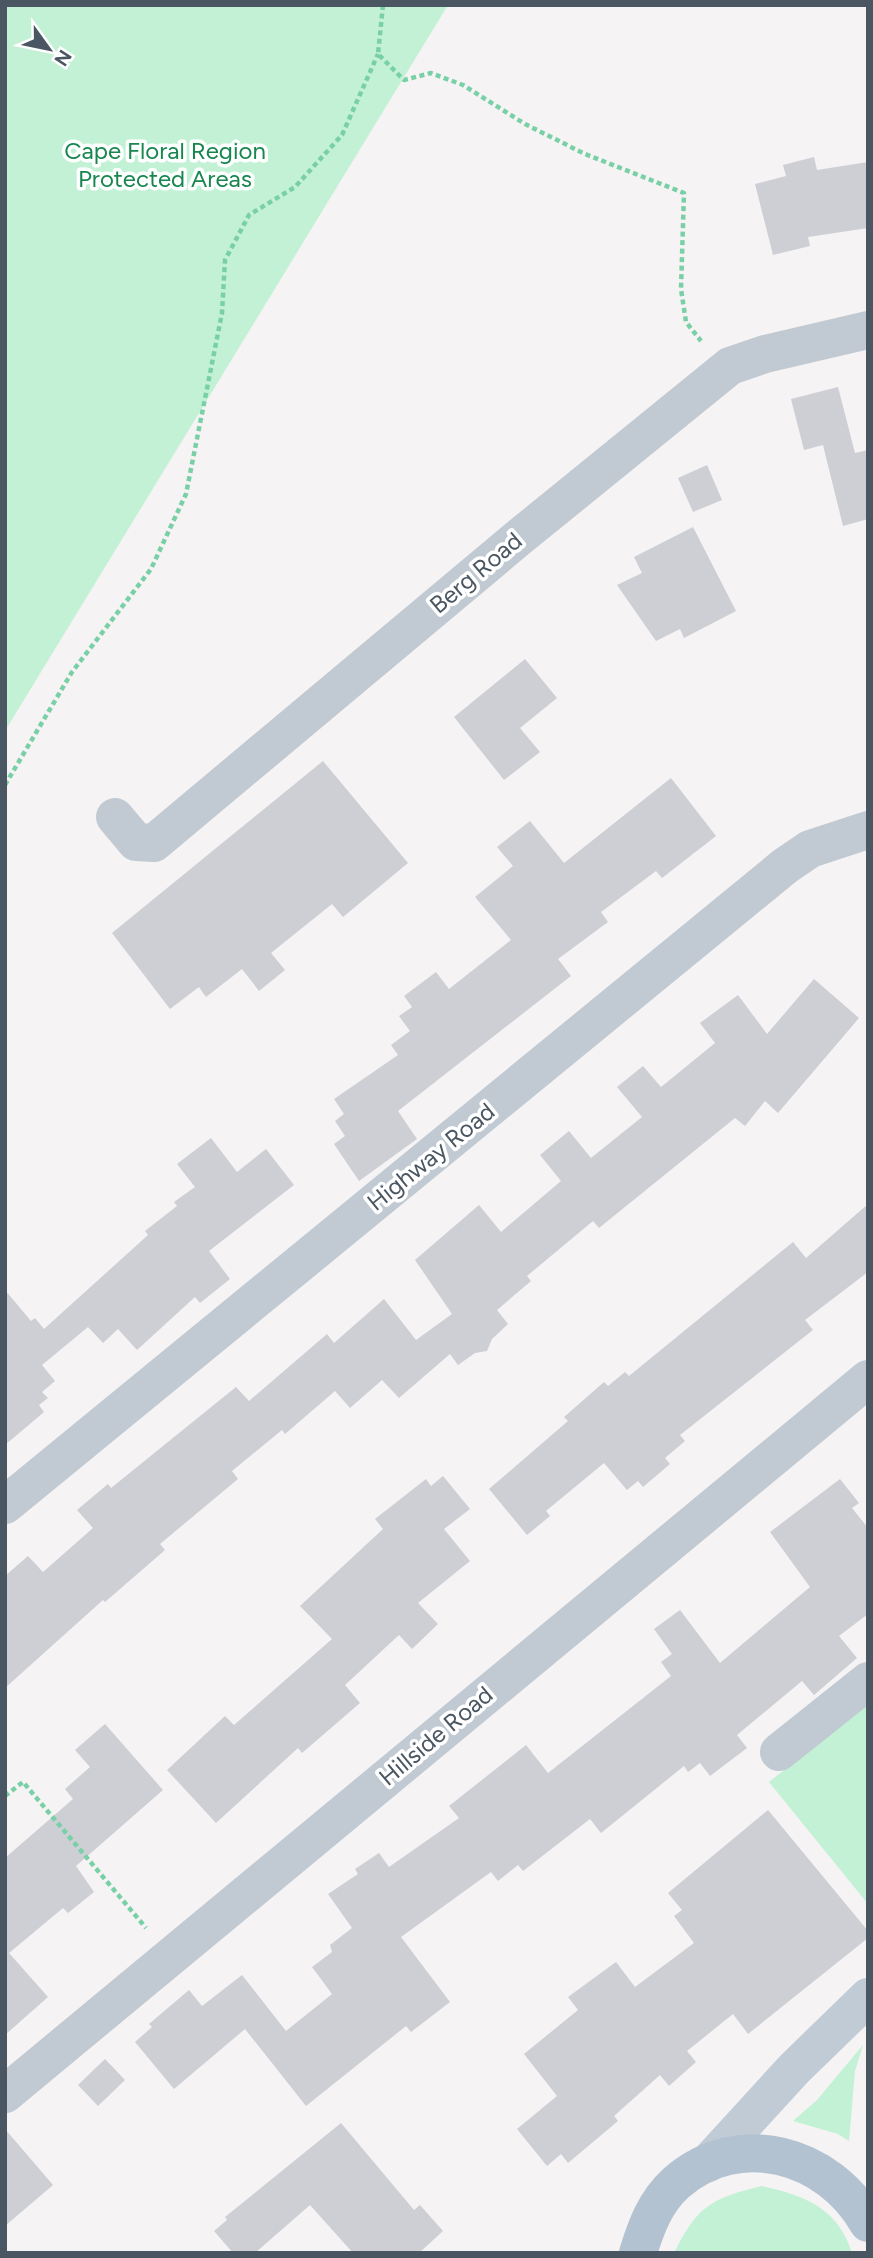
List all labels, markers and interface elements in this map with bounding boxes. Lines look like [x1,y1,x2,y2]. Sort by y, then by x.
north arrow [14,14,84,84]
text: N [49,46,76,70]
park label: Cape Floral Region Protected Areas [64,136,266,193]
street label: Berg Road [424,526,528,619]
street label: Highway Road [361,1096,500,1217]
street label: Hillside Road [373,1680,498,1791]

